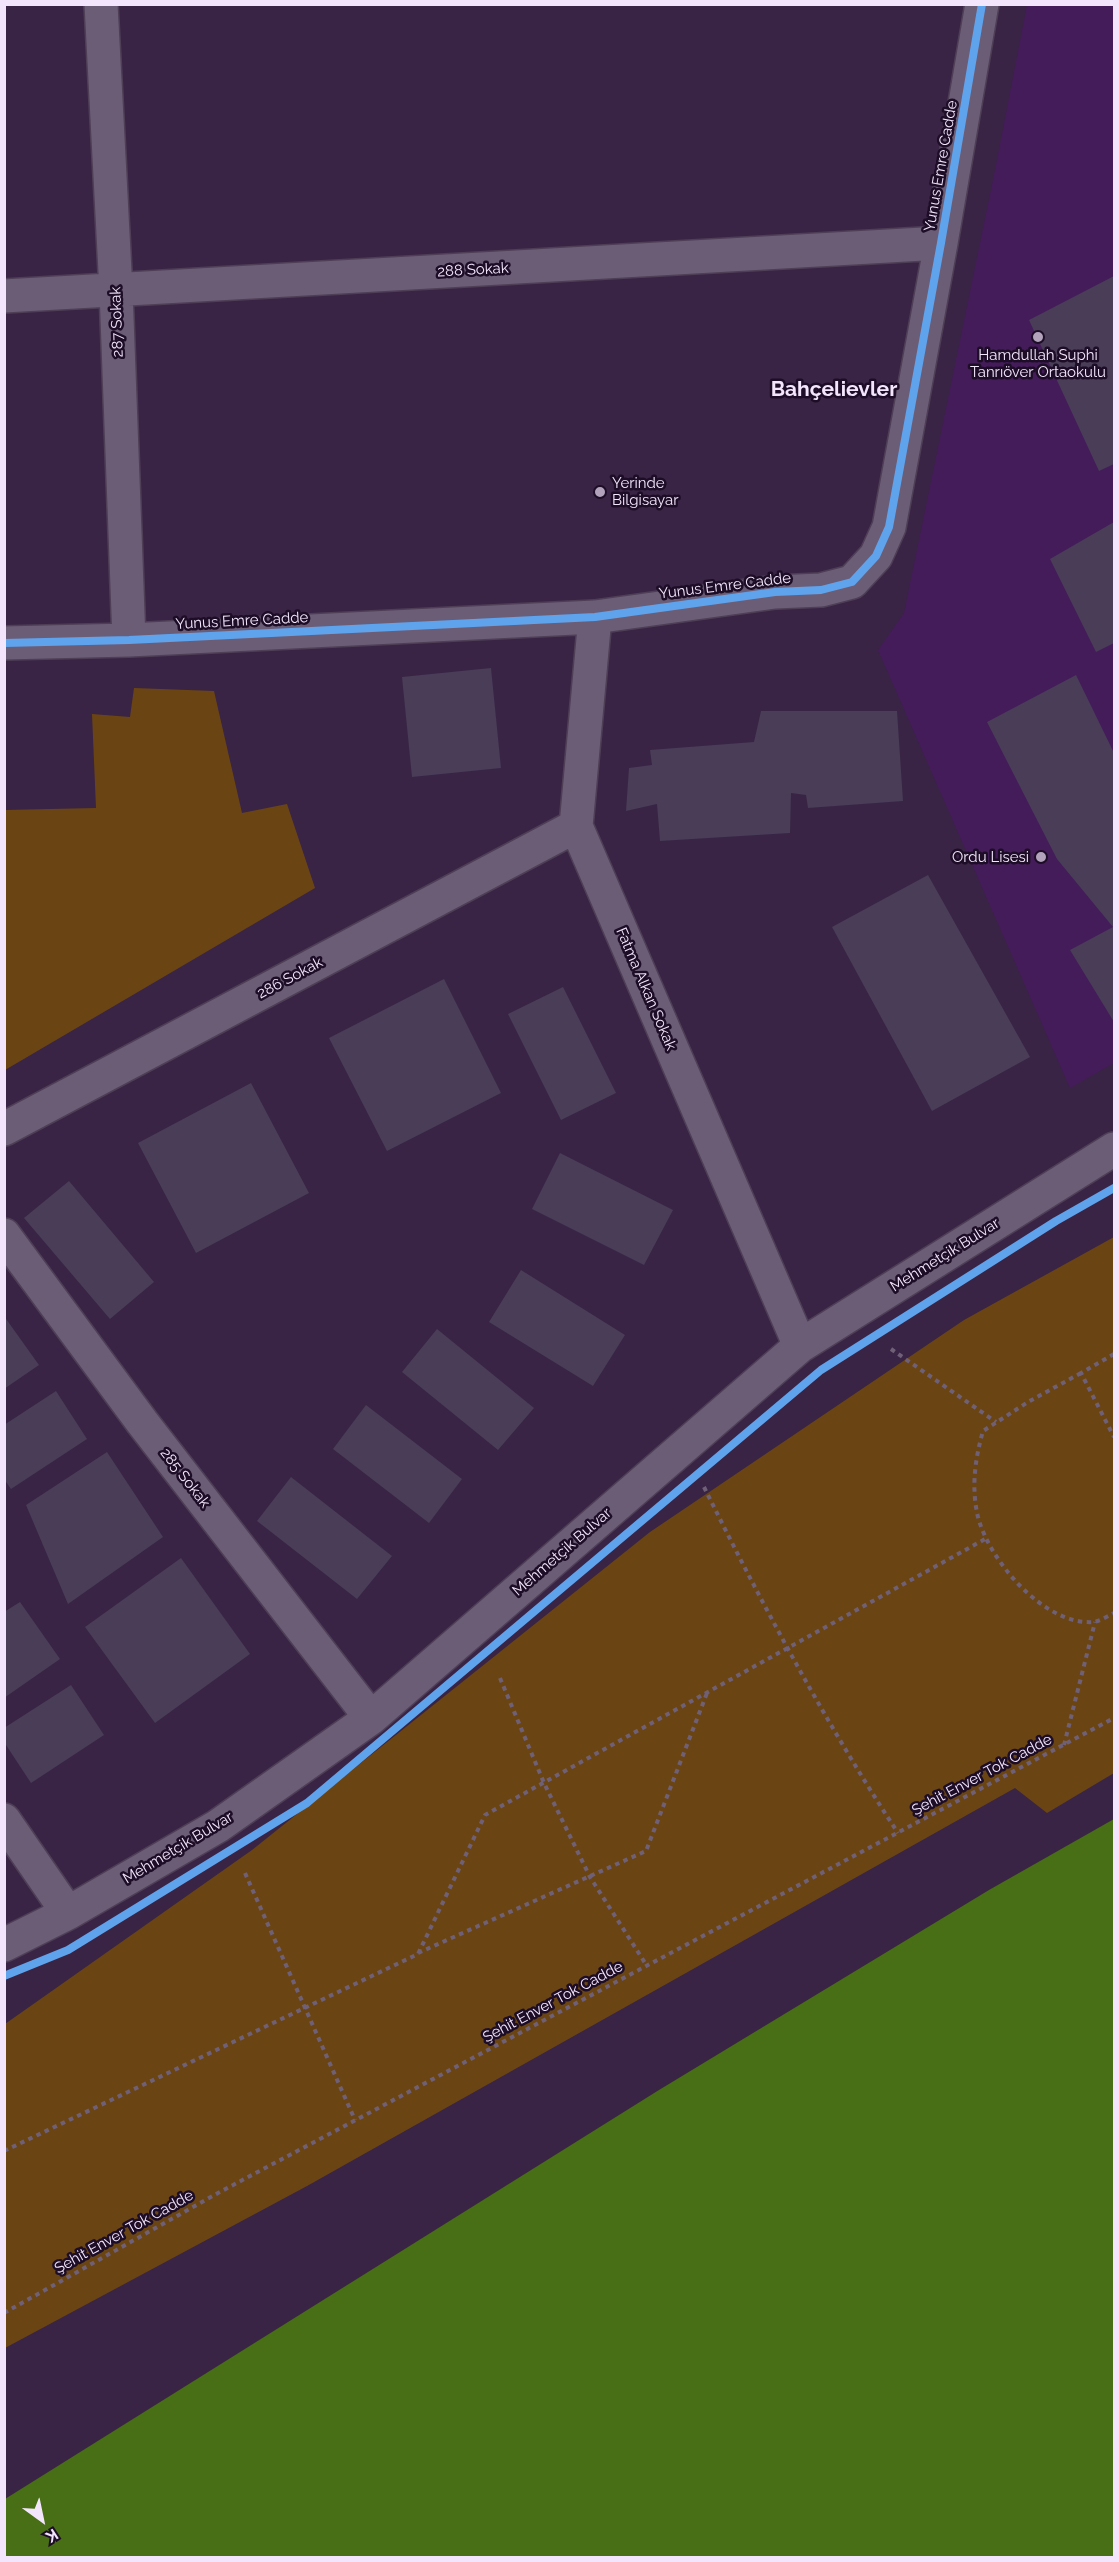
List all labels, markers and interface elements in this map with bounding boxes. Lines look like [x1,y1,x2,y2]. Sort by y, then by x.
street label: Yunus Emre Cadde [921,99,961,233]
street label: 288 Sokak [437,259,509,281]
street label: 287 Sokak [107,286,127,358]
marker: Hamdullah Suphi Tanrıöver Ortaokulu [1031,330,1045,344]
place label: Hamdullah Suphi Tanrıöver Ortaokulu [970,346,1106,381]
district label: Bahçelievler [771,377,897,403]
place label: Yerinde Bilgisayar [612,474,678,509]
marker: Yerinde Bilgisayar [593,485,607,499]
street label: Yunus Emre Cadde [658,569,792,603]
street label: Yunus Emre Cadde [175,609,309,633]
place label: Ordu Lisesi [952,848,1029,866]
marker: Ordu Lisesi [1034,850,1048,864]
street label: Fatma Alkan Sokak [612,925,680,1053]
street label: 286 Sokak [254,953,326,1003]
street label: Mehmetçik Bulvar [887,1214,1003,1296]
street label: 285 Sokak [156,1445,214,1511]
street label: Mehmetçik Bulvar [509,1504,615,1600]
street label: Şehit Enver Tok Cadde [909,1730,1055,1820]
street label: Mehmetçik Bulvar [120,1808,236,1888]
street label: Şehit Enver Tok Cadde [480,1957,626,2047]
street label: Şehit Enver Tok Cadde [51,2186,197,2278]
north arrow [12,2490,72,2550]
text: K [42,2525,62,2546]

